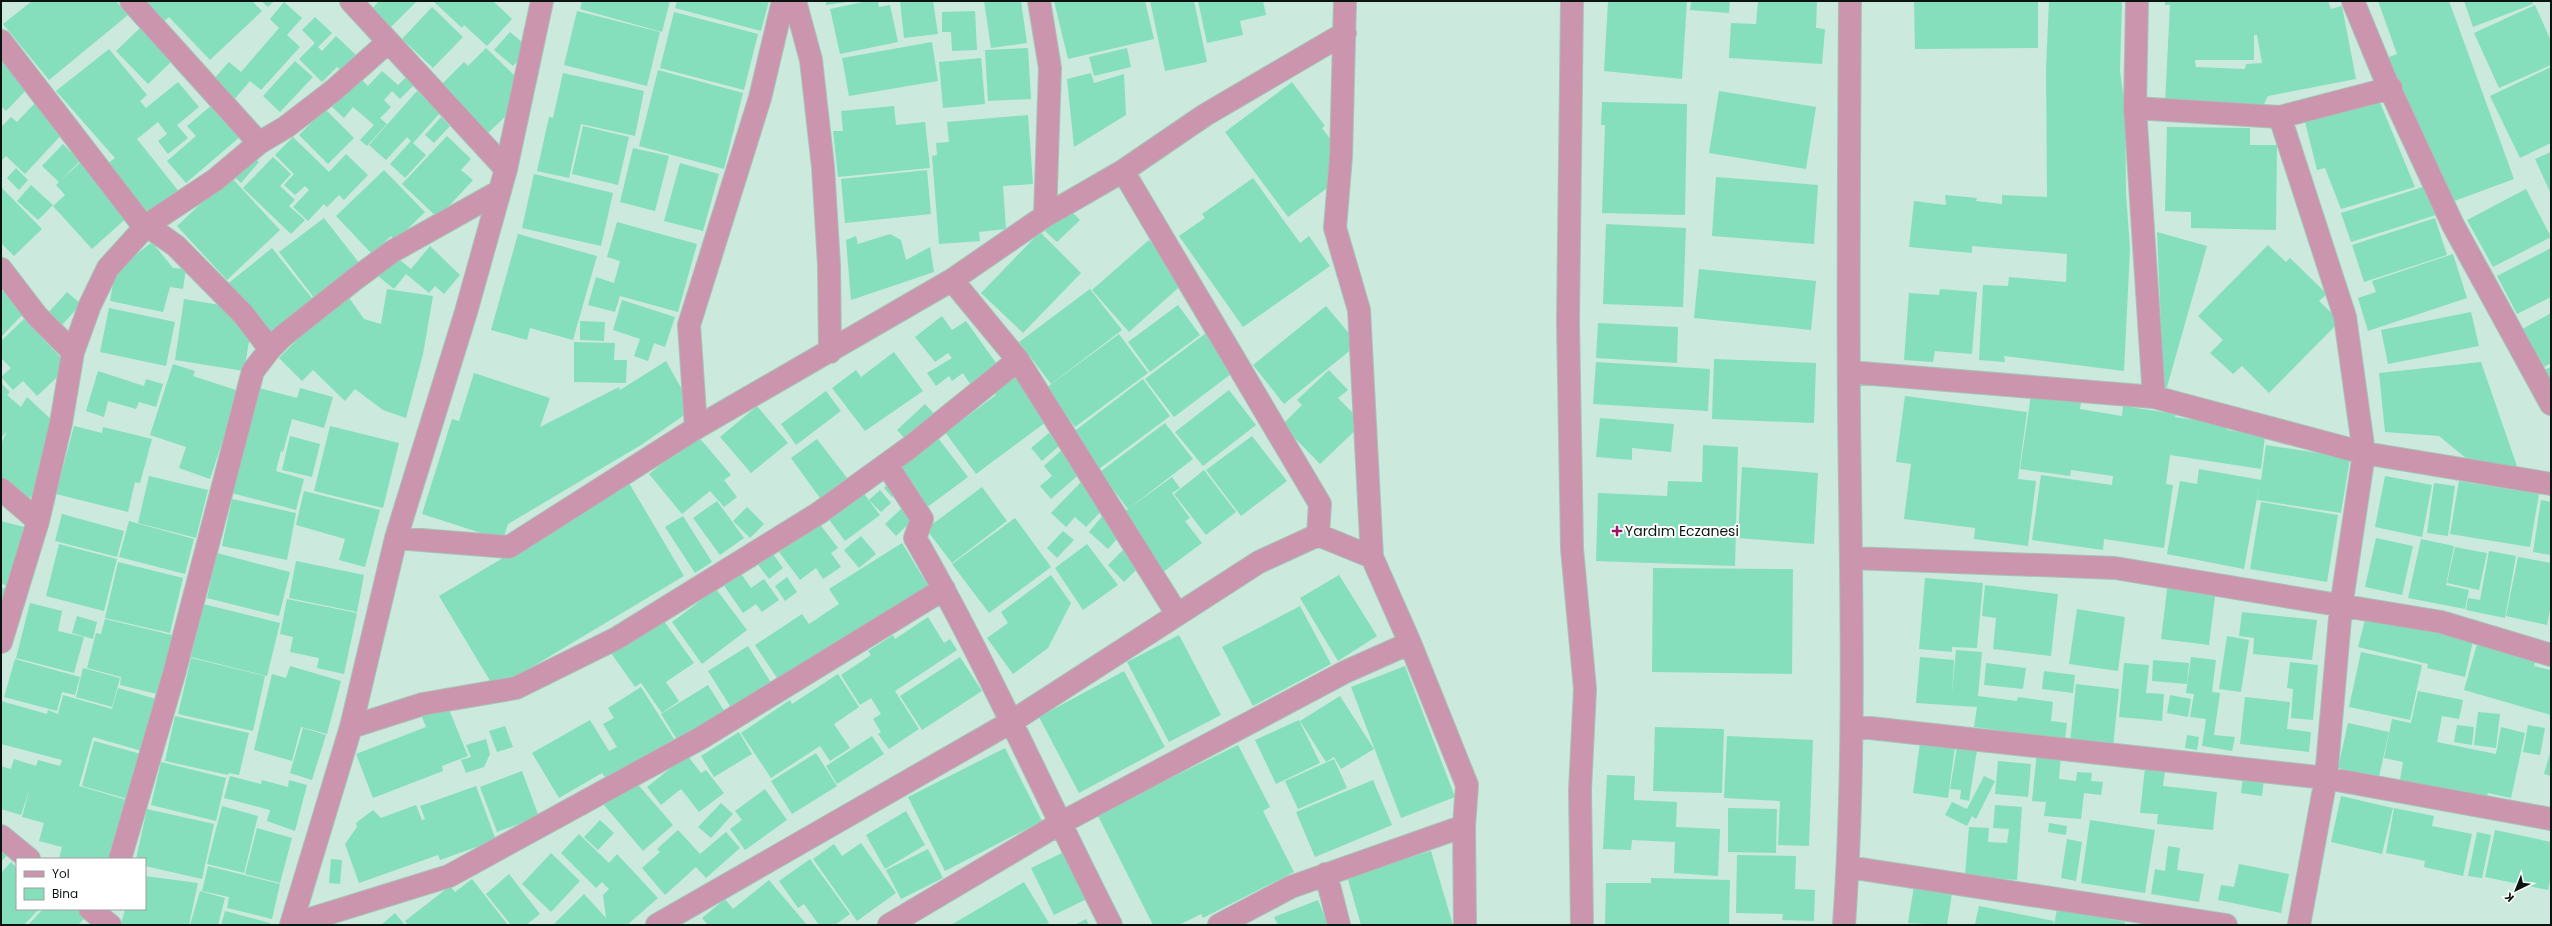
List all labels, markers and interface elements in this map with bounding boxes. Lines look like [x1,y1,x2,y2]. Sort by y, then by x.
place label: Yardım Eczanesi [1625,521,1739,541]
marker: Yardım Eczanesi [1612,526,1622,536]
legend [16,858,146,910]
text: Yol [52,865,70,882]
north arrow [2496,870,2536,910]
text: Bina [52,885,78,902]
text: K [2501,889,2517,906]

